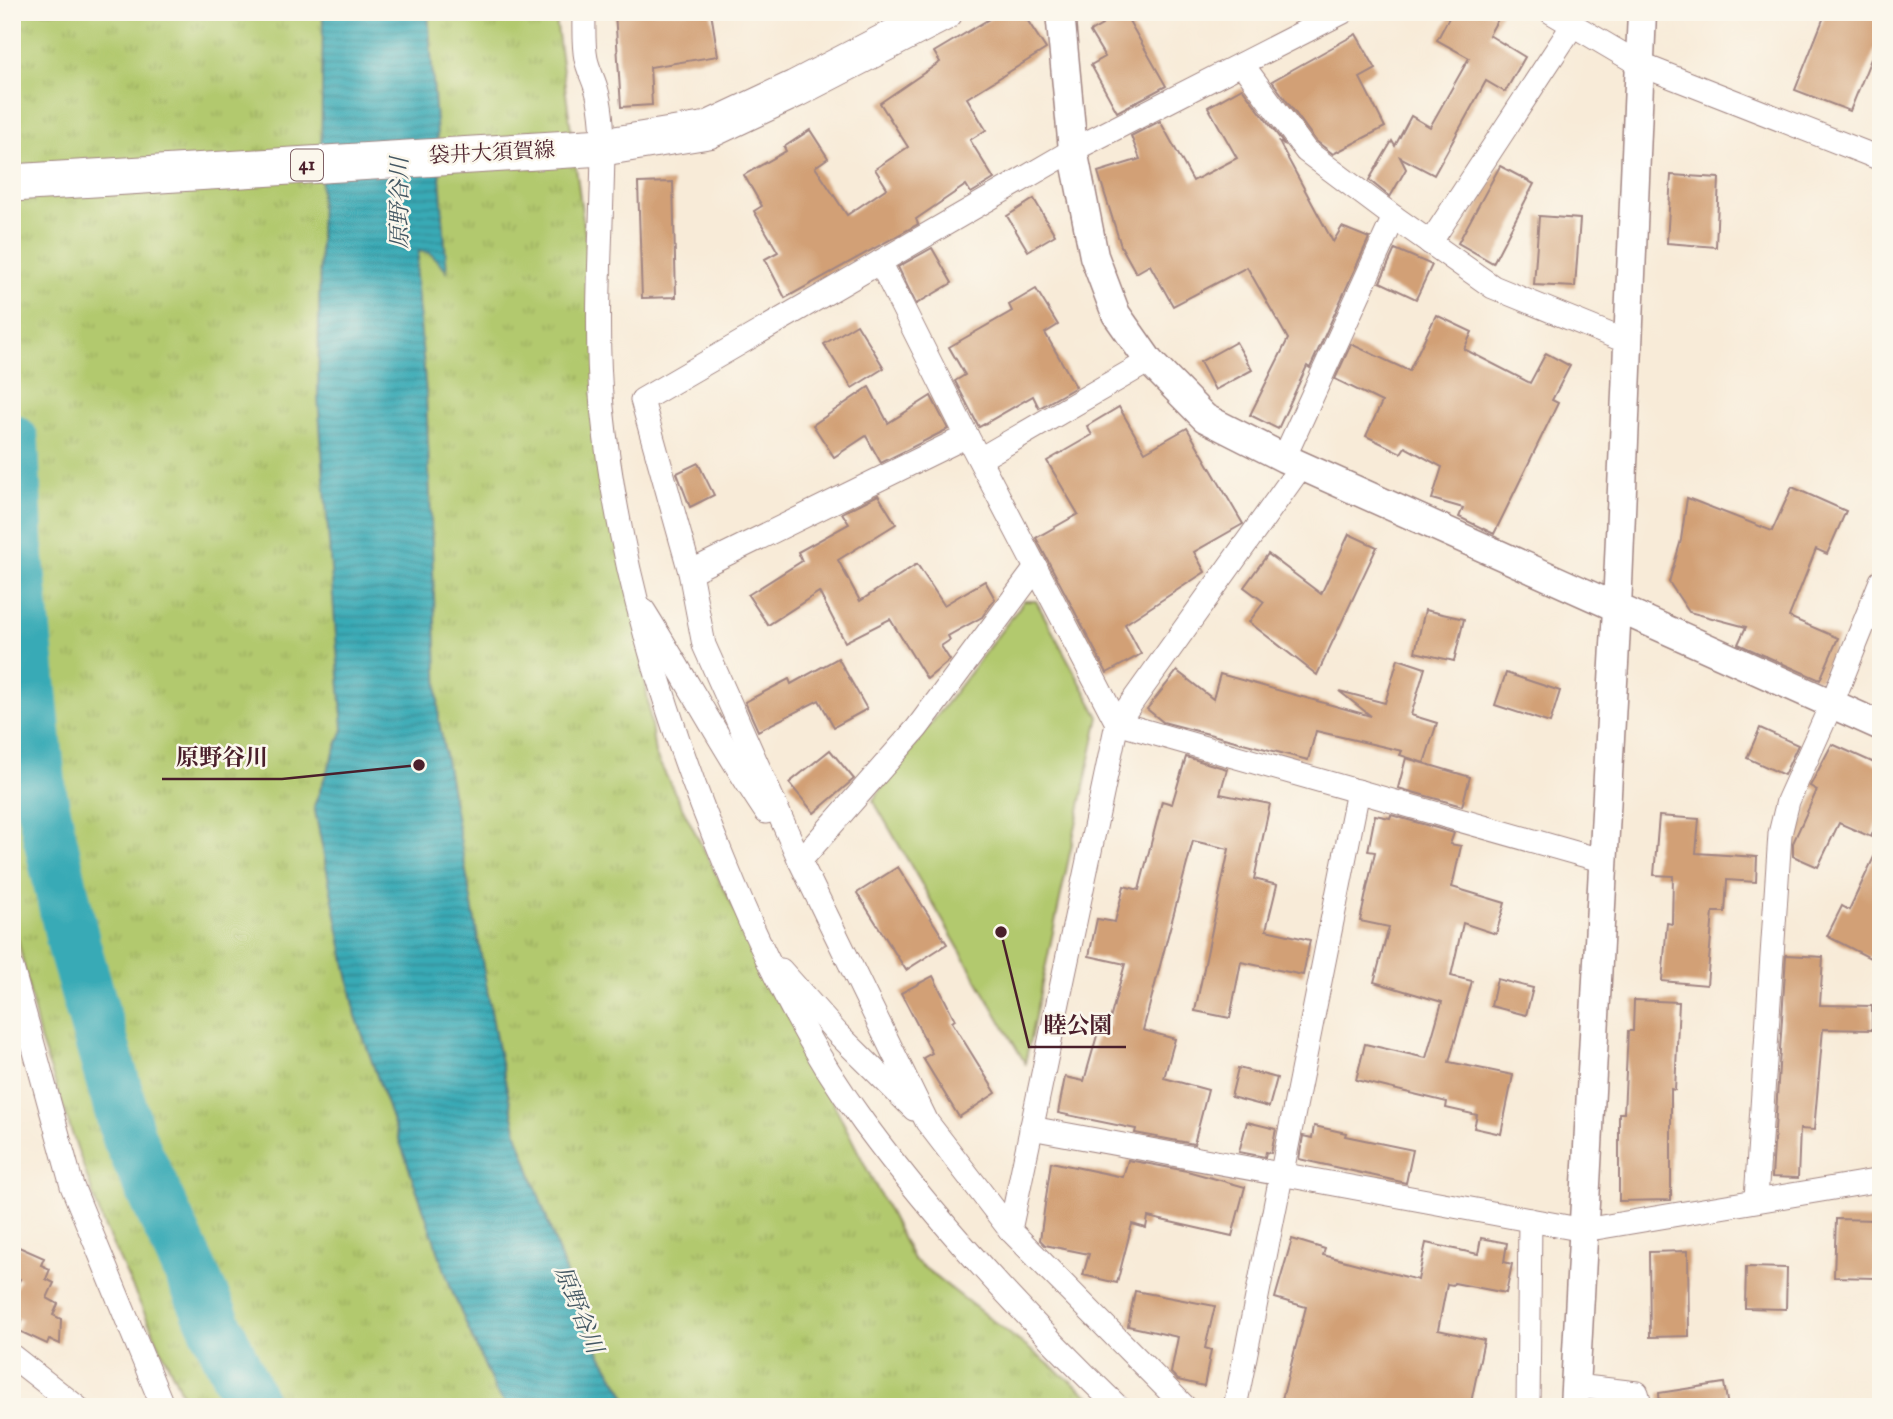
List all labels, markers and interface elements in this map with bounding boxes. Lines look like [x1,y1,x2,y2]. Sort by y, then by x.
street label: 袋井大須賀線 [428,137,556,171]
road number: 41 [291,150,323,181]
water label: 原野谷川 [386,154,415,249]
callout: 原野谷川 [162,735,282,779]
text: 原野谷川 [176,744,268,773]
callout: 睦公園 [1029,1003,1126,1047]
text: 睦公園 [1044,1012,1113,1041]
water label: 原野谷川 [547,1262,610,1361]

